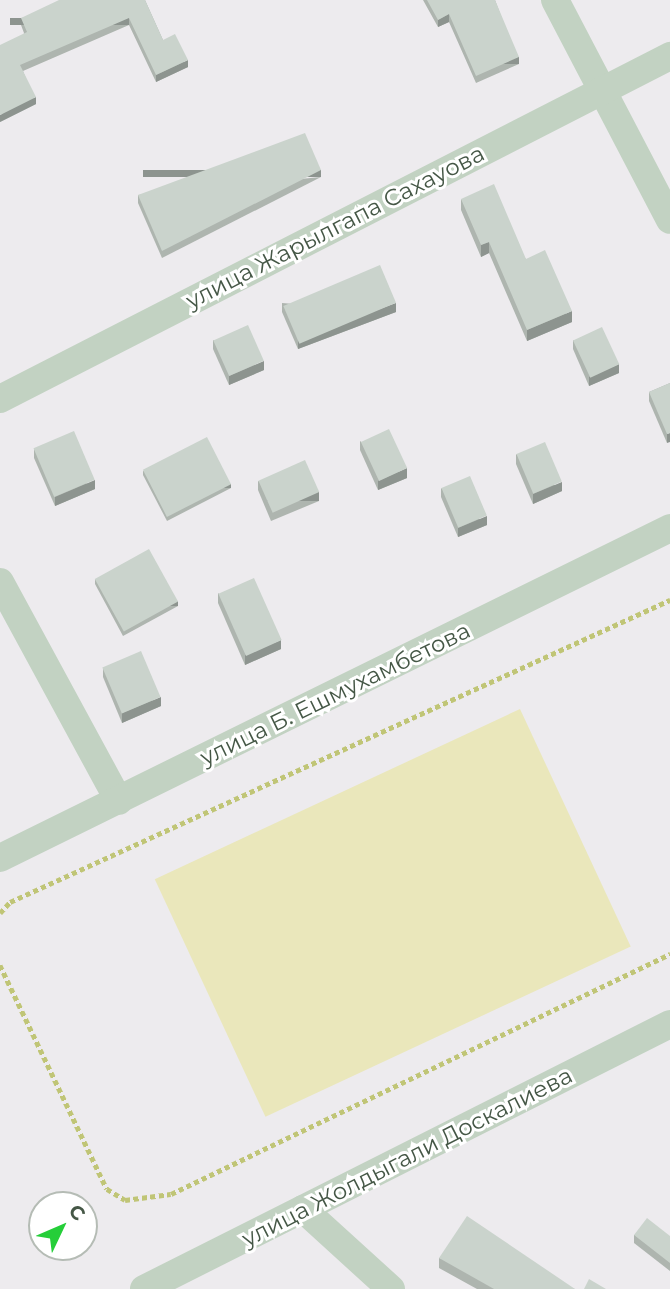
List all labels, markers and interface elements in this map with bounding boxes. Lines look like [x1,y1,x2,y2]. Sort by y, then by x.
street label: улица Жарылгапа Сахауова [181,140,489,314]
street label: улица Б. Ешмухамбетова [195,616,475,772]
street label: улица Жолдыгали Доскалиева [237,1061,577,1253]
north arrow [28,1191,98,1261]
text: С [64,1199,90,1225]

